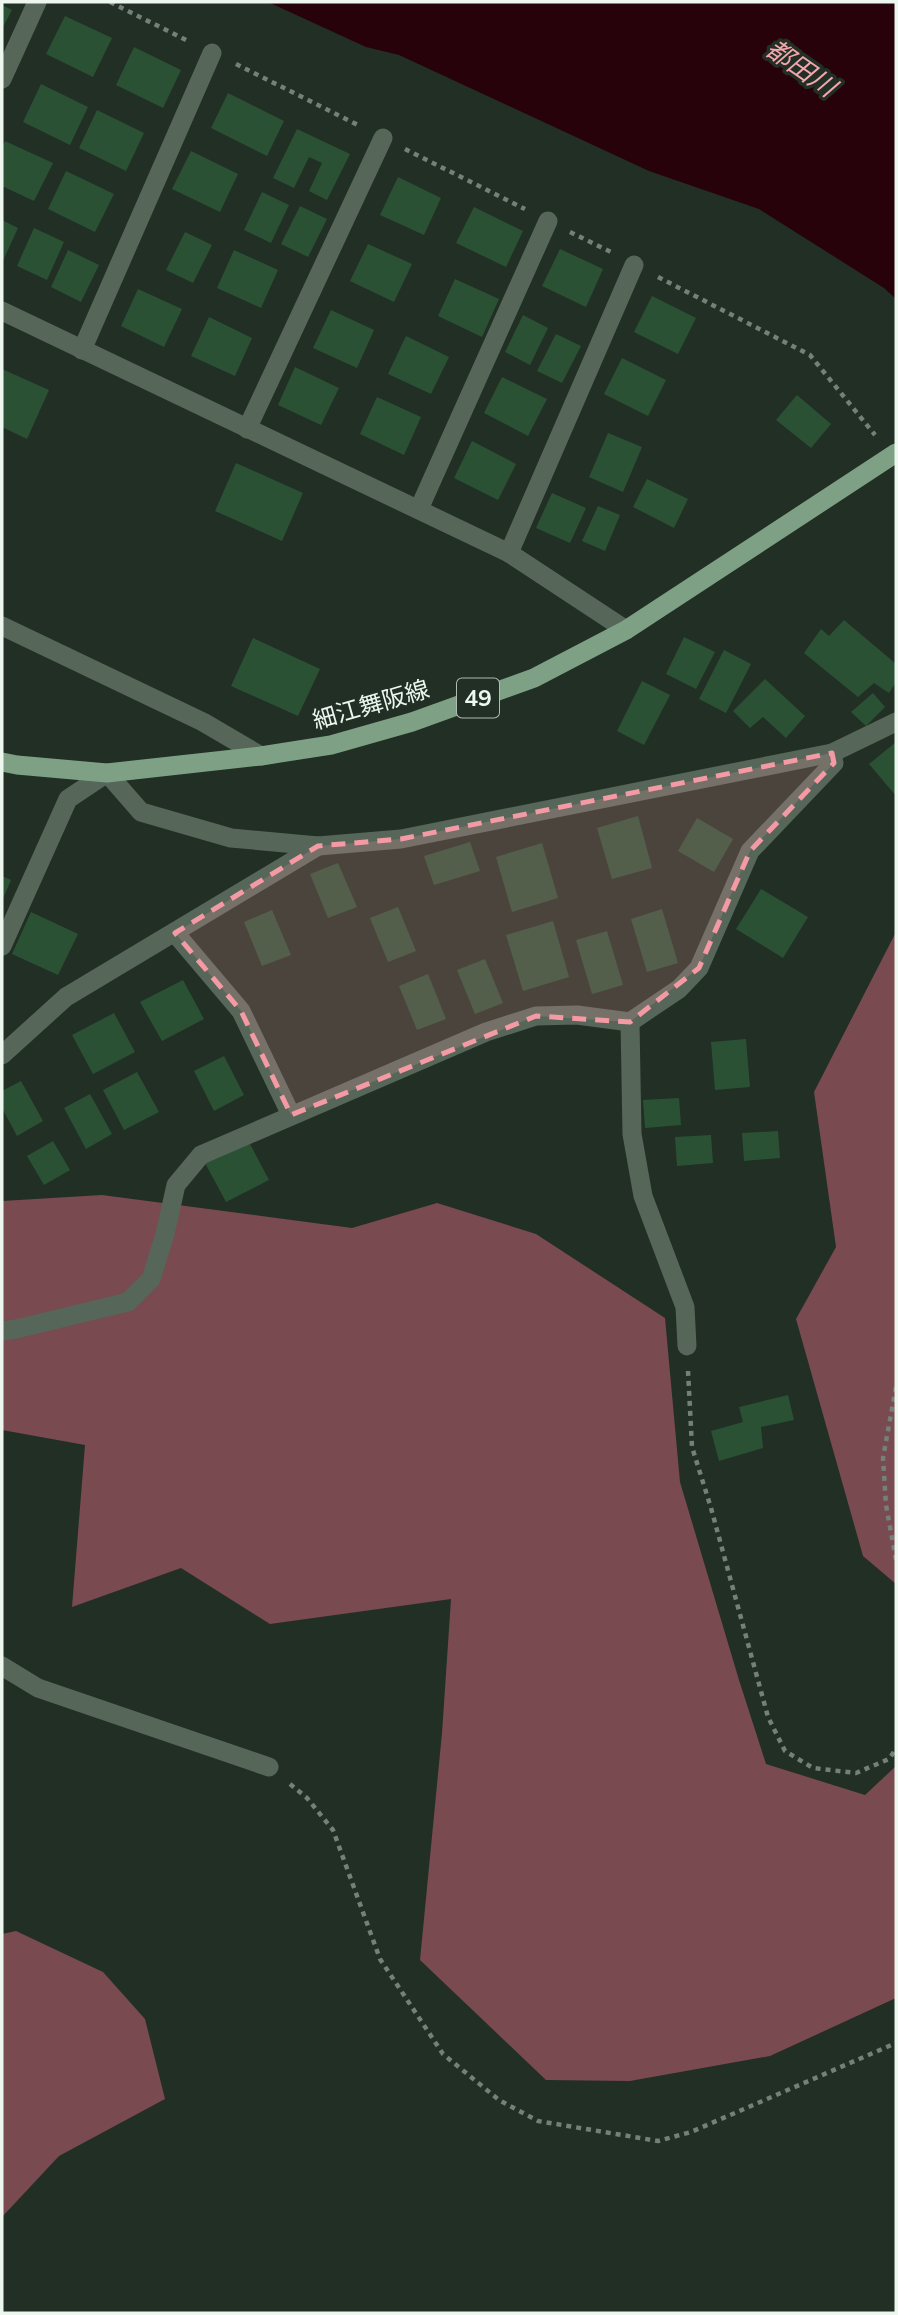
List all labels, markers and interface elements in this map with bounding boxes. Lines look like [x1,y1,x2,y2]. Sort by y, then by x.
water label: 都田川 [760,32,845,105]
street label: 細江舞阪線 [309,673,433,735]
road number: 49 [457,678,499,718]

